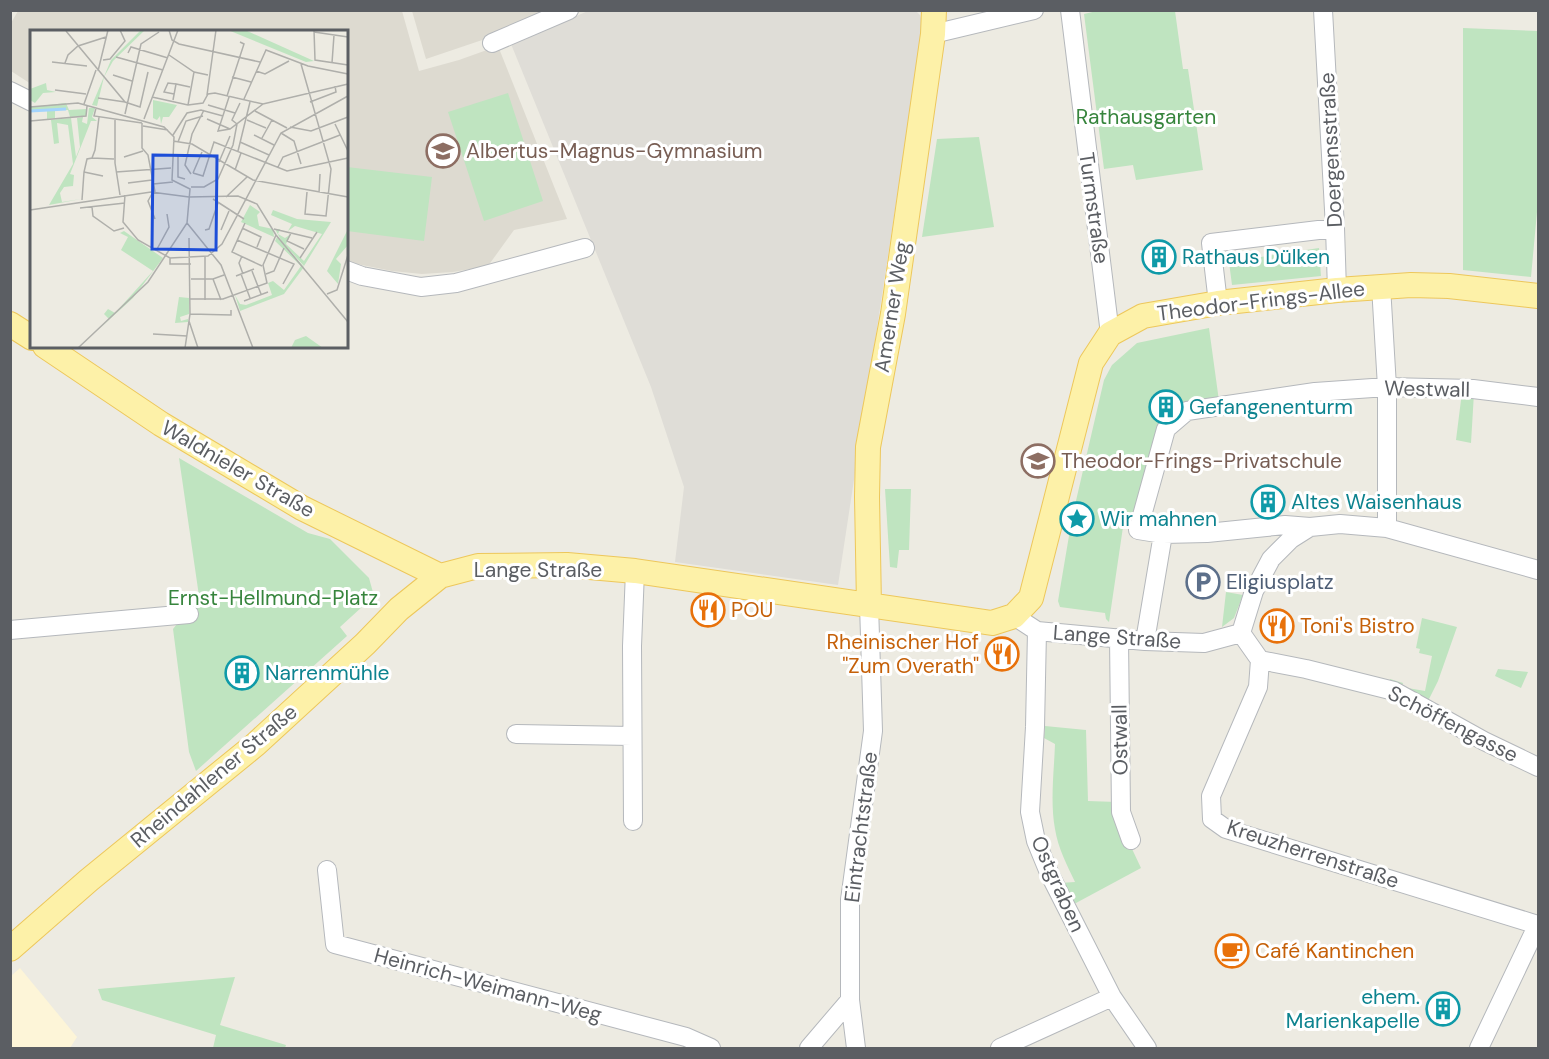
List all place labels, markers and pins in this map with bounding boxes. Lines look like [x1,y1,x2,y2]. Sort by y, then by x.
school or university icon: Albertus-Magnus-Gymnasium [425,133,461,169]
place label: Albertus-Magnus-Gymnasium [466,137,763,165]
building icon: Rathaus Dülken [1141,239,1177,275]
place label: Rathaus Dülken [1182,243,1330,271]
building icon: Gefangenenturm [1148,389,1184,425]
place label: Gefangenenturm [1189,393,1353,421]
school or university icon: Theodor-Frings-Privatschule [1020,443,1056,479]
place label: Theodor-Frings-Privatschule [1061,447,1342,475]
building icon: Altes Waisenhaus [1250,484,1286,520]
place label: Altes Waisenhaus [1291,488,1462,516]
place icon: Wir mahnen [1059,501,1095,537]
place label: Wir mahnen [1100,505,1217,533]
parking icon: Eligiusplatz [1185,564,1221,600]
place label: Eligiusplatz [1226,568,1334,596]
restaurant icon: POU [690,592,726,628]
place label: POU [731,596,773,624]
restaurant icon: Toni's Bistro [1259,608,1295,644]
place label: Toni's Bistro [1300,612,1415,640]
place label: Rheinischer Hof "Zum Overath" [827,628,979,680]
restaurant icon: Rheinischer Hof "Zum Overath" [984,636,1020,672]
building icon: Narrenmühle [224,655,260,691]
place label: Narrenmühle [265,659,390,687]
cafe icon: Café Kantinchen [1214,933,1250,969]
place label: Café Kantinchen [1255,937,1414,965]
place label: ehem. Marienkapelle [1286,983,1420,1035]
building icon: ehem. Marienkapelle [1425,991,1461,1027]

